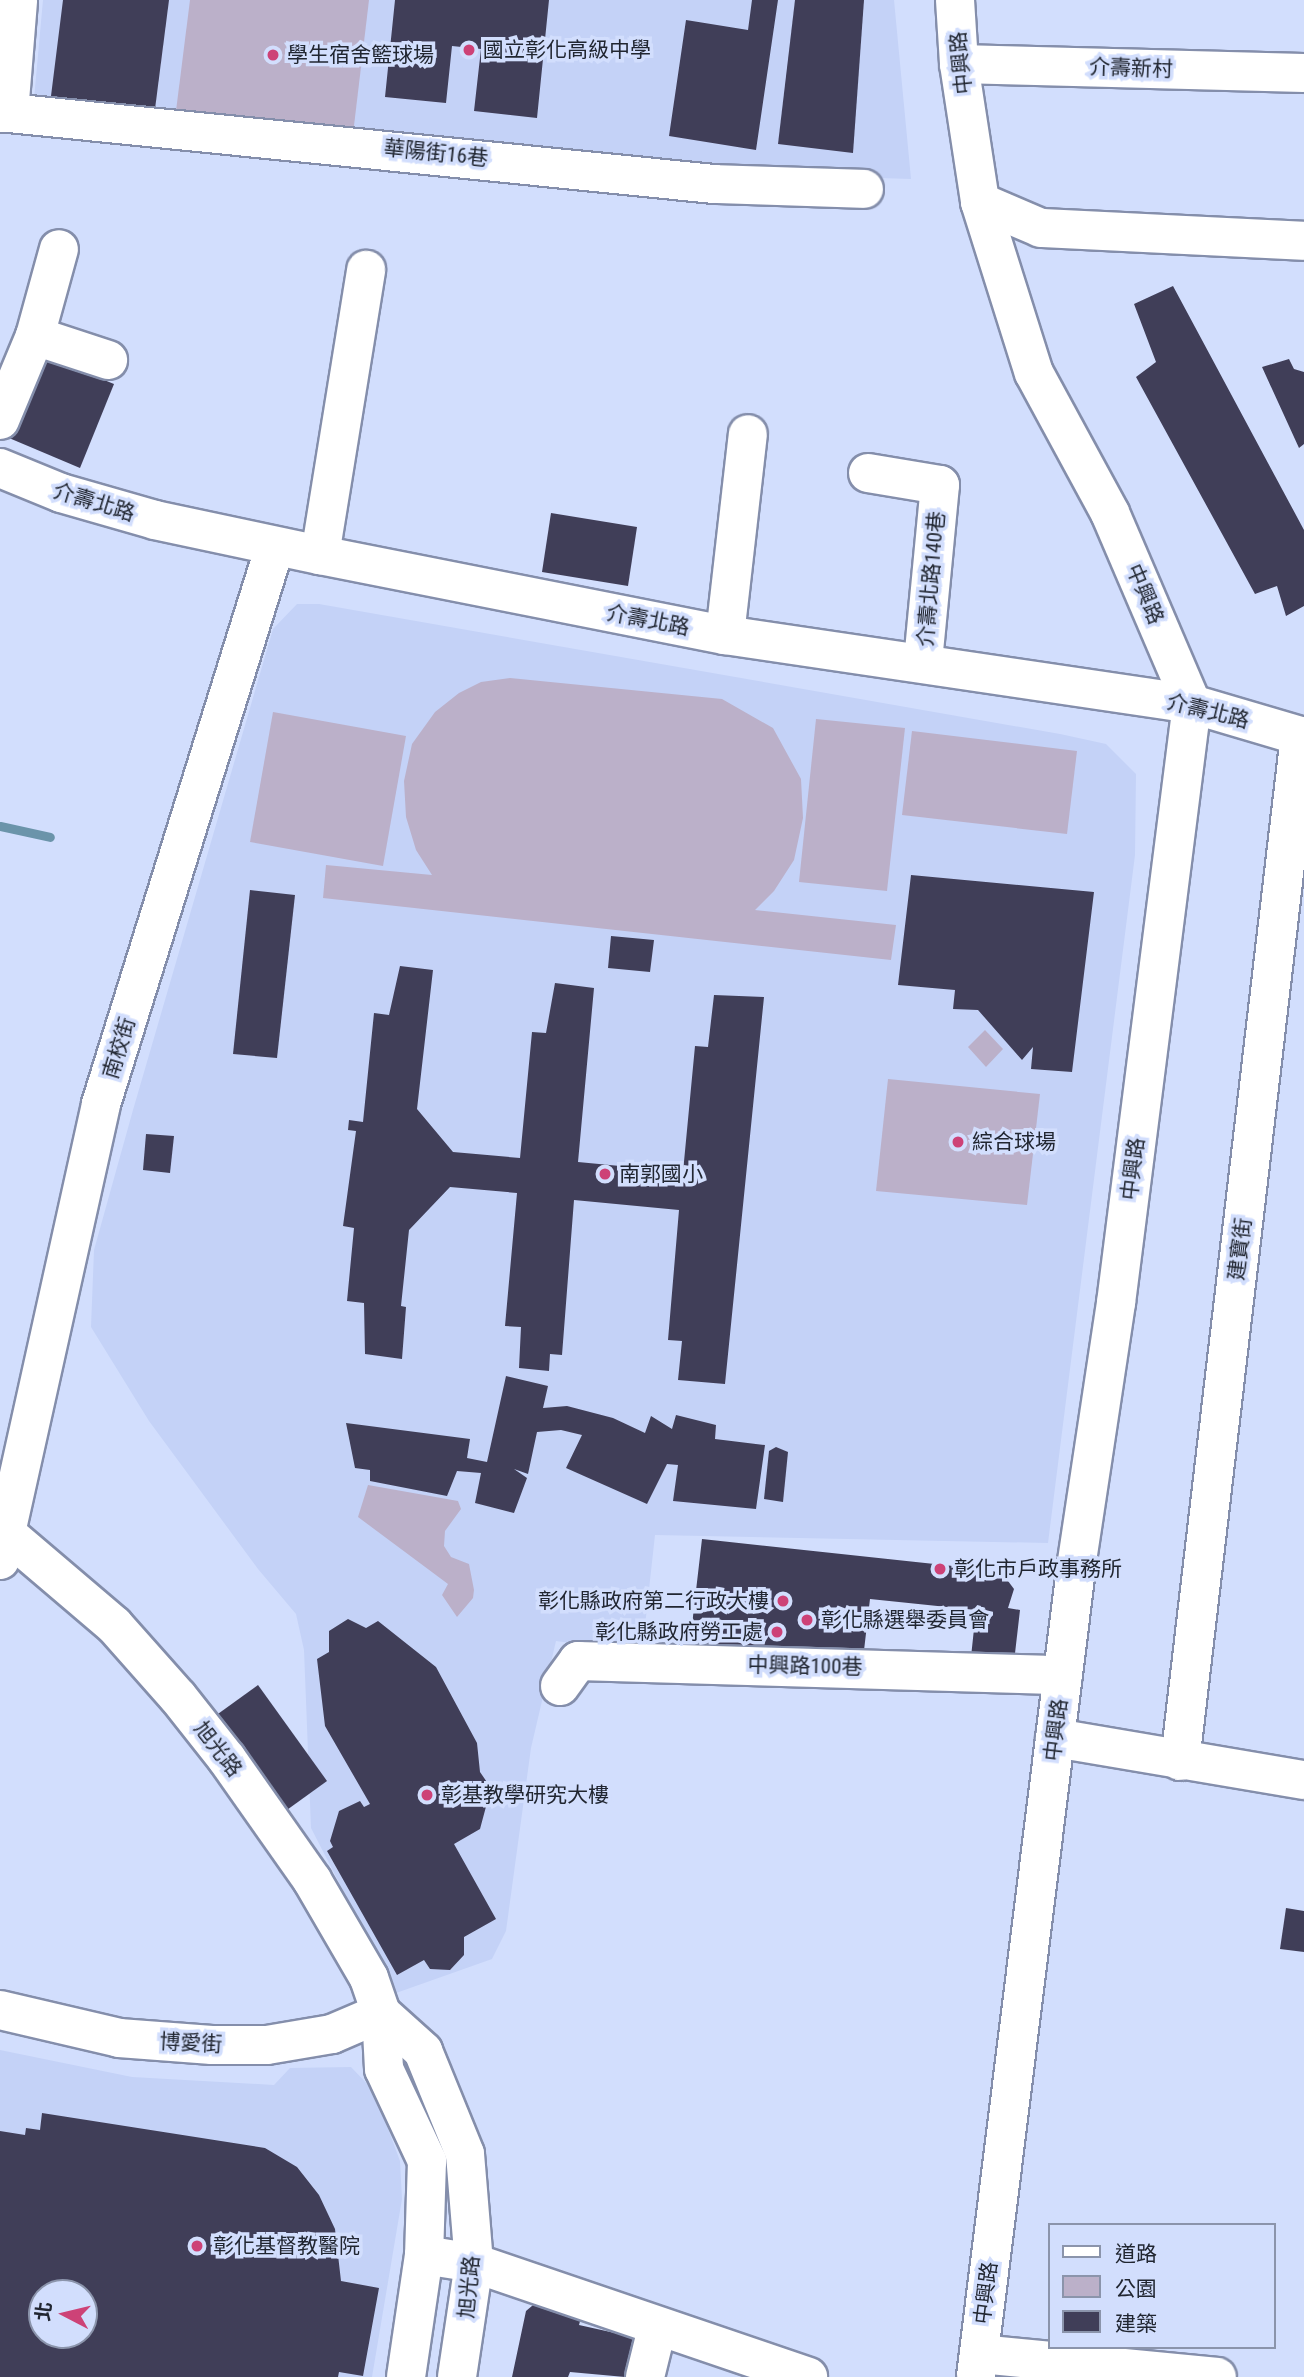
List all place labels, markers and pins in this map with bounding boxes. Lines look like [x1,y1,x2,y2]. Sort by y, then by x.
place label: 國立彰化高級中學 [483,37,651,63]
place label: 學生宿舍籃球場 [287,42,434,68]
marker: 國立彰化高級中學 [461,42,477,58]
marker: 學生宿舍籃球場 [265,47,281,63]
place label: 綜合球場 [972,1129,1056,1155]
marker: 綜合球場 [950,1134,966,1150]
place label: 南郭國小 [619,1161,703,1187]
marker: 南郭國小 [597,1166,613,1182]
place label: 彰化市戶政事務所 [954,1556,1122,1582]
marker: 彰化市戶政事務所 [932,1561,948,1577]
place label: 彰化縣政府第二行政大樓 [538,1588,769,1614]
marker: 彰化縣政府第二行政大樓 [775,1593,791,1609]
place label: 彰化縣選舉委員會 [821,1607,989,1633]
marker: 彰化縣選舉委員會 [799,1612,815,1628]
place label: 彰化縣政府勞工處 [595,1619,763,1645]
marker: 彰化縣政府勞工處 [769,1624,785,1640]
place label: 彰基教學研究大樓 [441,1782,609,1808]
marker: 彰基教學研究大樓 [419,1787,435,1803]
place label: 彰化基督教醫院 [213,2233,360,2259]
marker: 彰化基督教醫院 [187,2236,207,2256]

